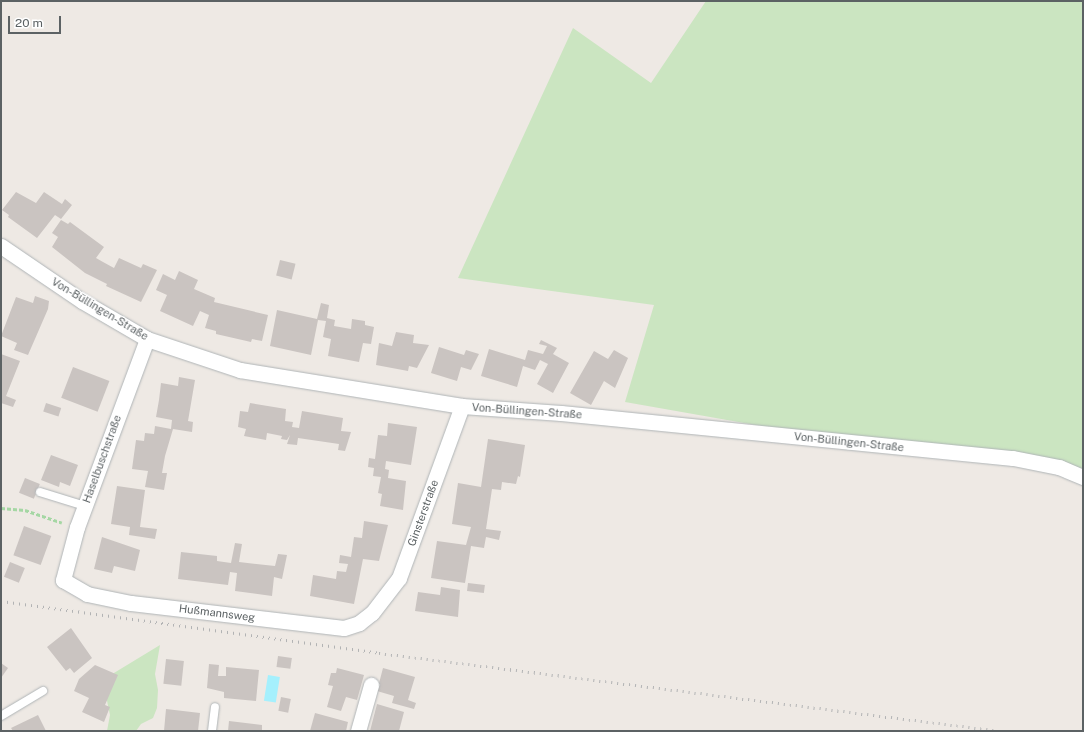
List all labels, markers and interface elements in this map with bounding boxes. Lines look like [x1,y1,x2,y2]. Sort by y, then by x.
scale bar [10,8,63,34]
text: 20 m [15,16,43,30]
street label: Von-Büllingen-Straße [49,275,151,343]
street label: Von-Büllingen-Straße [471,401,583,421]
street label: Haselbuschstraße [80,413,124,505]
street label: Von-Büllingen-Straße [793,430,905,454]
street label: Ginsterstraße [405,478,441,548]
street label: Hußmannsweg [178,602,256,624]

